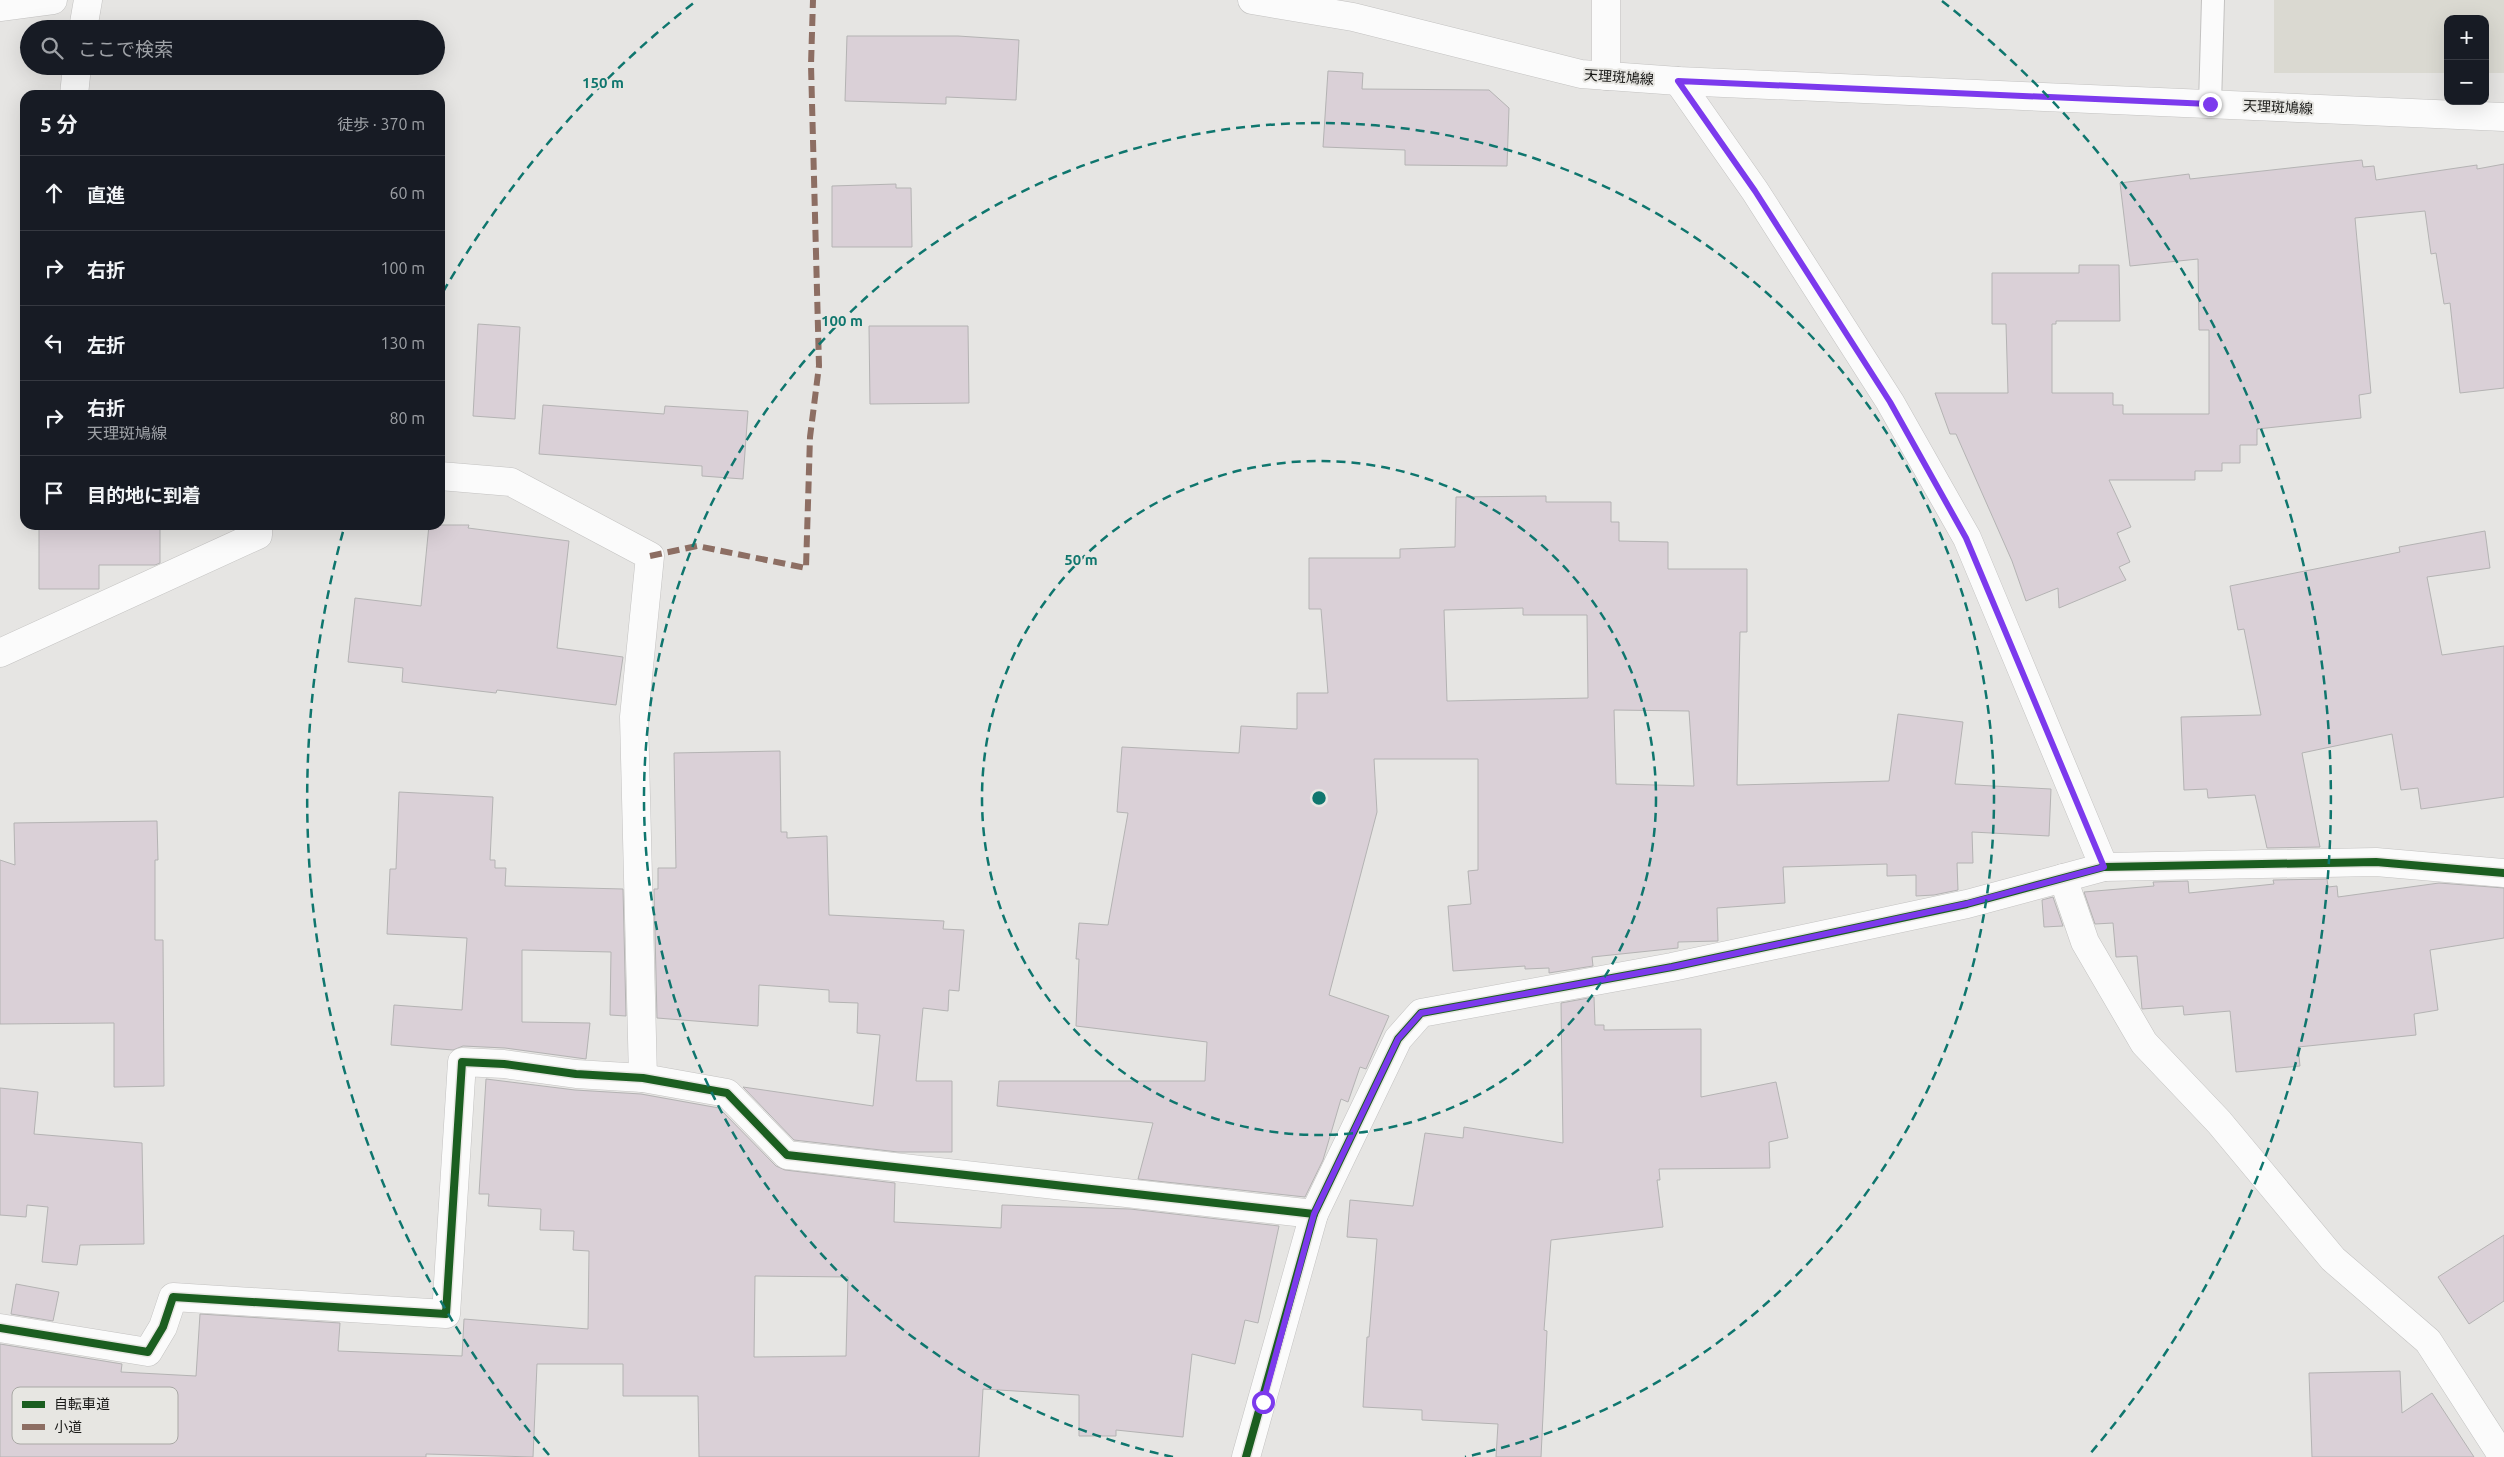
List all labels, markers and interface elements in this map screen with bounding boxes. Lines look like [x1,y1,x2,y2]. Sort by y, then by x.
map controls [2444,15,2489,105]
button: + [2444,15,2489,60]
search box [20,20,445,75]
icon: search [38,34,66,62]
text: ここで検索 [78,38,173,60]
button: − [2444,60,2489,105]
street label: 天理斑鳩線 [1584,67,1654,87]
text: 150 m [582,74,624,91]
route end [2199,93,2222,116]
street label: 天理斑鳩線 [2243,97,2313,117]
text: 5 分 [40,112,78,136]
text: 徒歩 · 370 m [337,115,425,133]
icon: ahead [40,179,68,207]
text: 直進 [87,184,125,206]
text: 60 m [389,184,425,202]
icon: right [40,254,68,282]
text: 右折 [87,259,125,281]
text: 100 m [380,259,425,277]
text: 100 m [821,312,863,329]
icon: left [40,329,68,357]
text: 左折 [87,334,125,356]
text: 130 m [380,334,425,352]
text: 右折 [87,397,125,419]
icon: right [40,404,68,432]
text: 80 m [389,409,425,427]
text: 天理斑鳩線 [87,424,167,442]
icon: arrive [40,479,68,507]
text: 目的地に到着 [87,484,201,506]
text: 50 m [1064,551,1098,568]
centre of rings [1310,789,1328,807]
legend [12,1387,178,1444]
route start [1252,1391,1275,1414]
text: 自転車道 [54,1396,110,1412]
text: 小道 [54,1419,82,1435]

